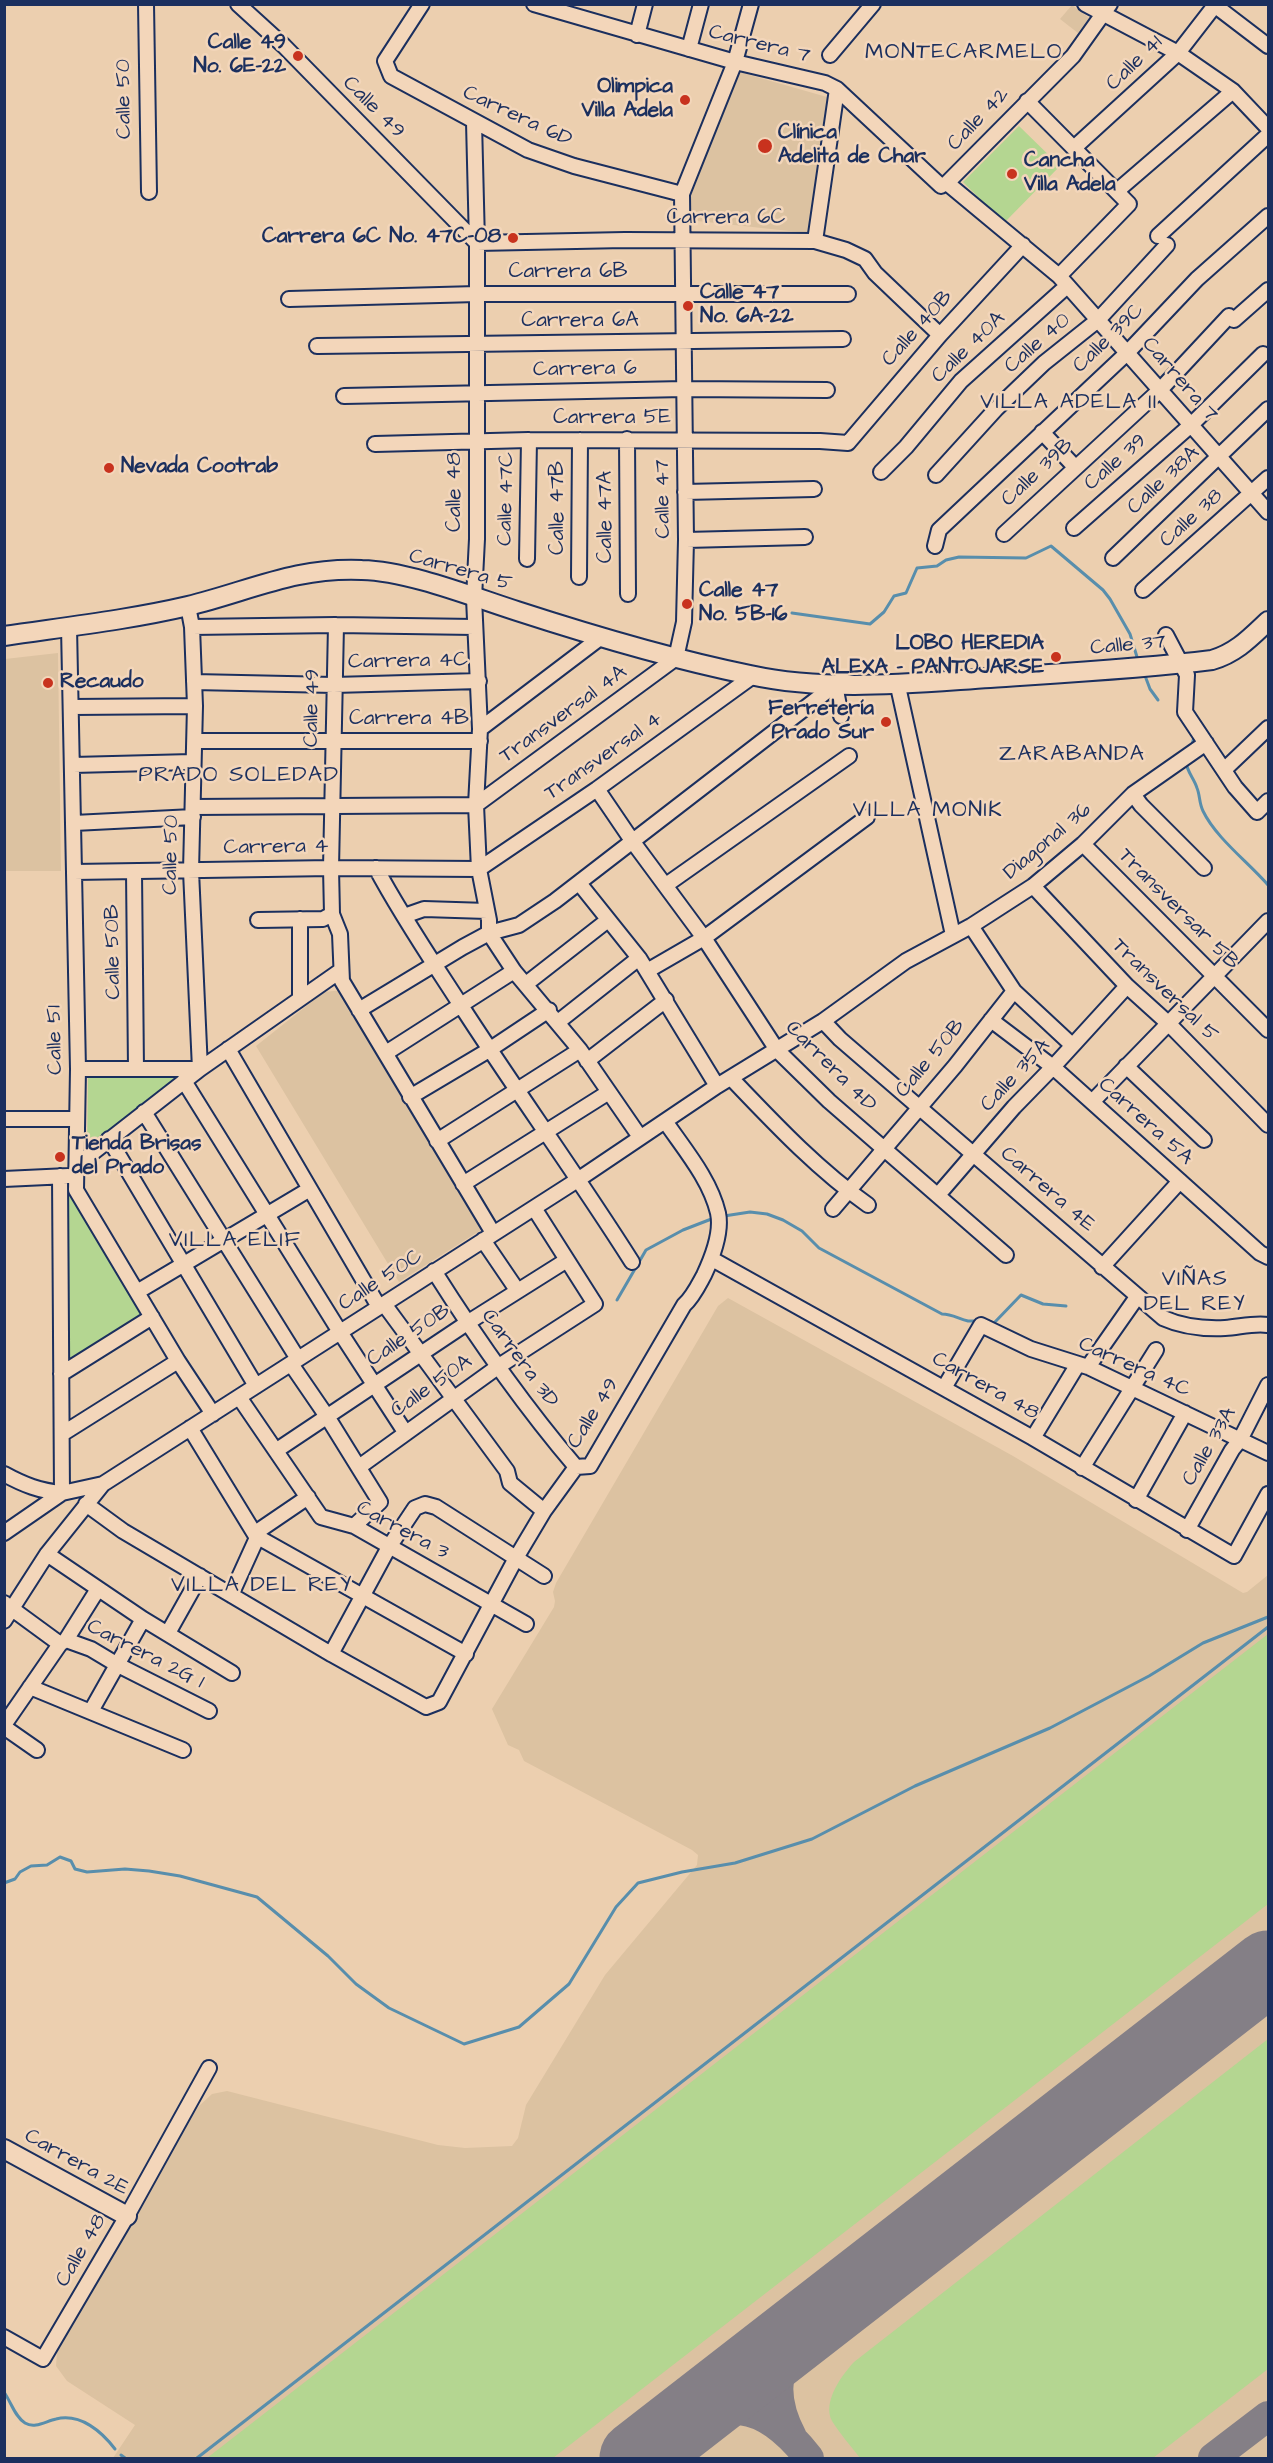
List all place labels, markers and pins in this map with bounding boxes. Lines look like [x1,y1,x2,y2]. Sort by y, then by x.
place label: Calle 49 No. 6E-22 [194,31,286,81]
marker: Calle 49 No. 6E-22 [291,49,305,63]
place label: Olimpica Villa Adela [581,75,673,125]
marker: Olimpica Villa Adela [678,93,692,107]
place label: Clínica Adelita de Char [778,121,926,171]
marker: Clínica Adelita de Char [756,137,774,155]
place label: Cancha Villa Adela [1024,149,1116,199]
marker: Cancha Villa Adela [1005,167,1019,181]
place label: Carrera 6C No. 47C-08 [262,225,501,251]
marker: Carrera 6C No. 47C-08 [506,231,520,245]
place label: Calle 47 No. 6A-22 [700,281,794,331]
marker: Calle 47 No. 6A-22 [681,299,695,313]
place label: Nevada Cootrab [121,455,278,481]
marker: Nevada Cootrab [102,461,116,475]
place label: Calle 47 No. 5B-16 [699,579,788,629]
marker: Calle 47 No. 5B-16 [680,597,694,611]
place label: LOBO HEREDIA ALEXA - PANTOJARSE [822,632,1044,682]
marker: LOBO HEREDIA ALEXA - PANTOJARSE [1049,650,1063,664]
place label: Recaudo [60,670,144,696]
marker: Recaudo [41,676,55,690]
place label: Ferretería Prado Sur [768,697,874,747]
marker: Ferretería Prado Sur [879,715,893,729]
place label: Tienda Brisas del Prado [72,1132,201,1182]
marker: Tienda Brisas del Prado [53,1150,67,1164]

